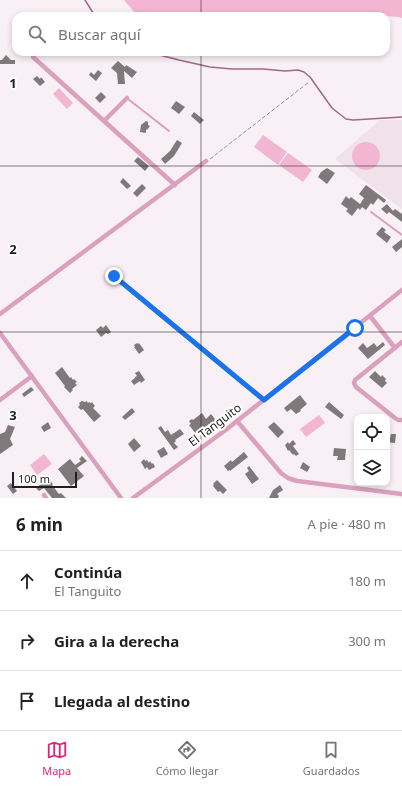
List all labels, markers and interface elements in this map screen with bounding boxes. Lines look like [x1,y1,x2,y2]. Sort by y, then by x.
search box [12,12,390,56]
icon: search [26,23,48,45]
text: Buscar aquí [58,24,141,44]
text: 1 [9,74,17,92]
text: 2 [9,240,17,258]
route end [105,267,123,285]
route start [346,319,364,337]
street label: El Tanguito [185,399,245,450]
text: 3 [9,406,17,424]
map controls [354,414,390,486]
button: locate [354,414,390,450]
button: layers [354,450,390,486]
scale bar [12,470,77,489]
text: 100 m [18,471,50,486]
text: 6 min [16,513,63,536]
text: A pie · 480 m [308,515,386,533]
text: Continúa [54,562,122,582]
icon: ahead [16,570,38,592]
text: 180 m [348,572,386,590]
text: El Tanguito [54,582,121,600]
icon: right [16,630,38,652]
text: Gira a la derecha [54,631,179,651]
text: 300 m [348,632,386,650]
icon: arrive [16,690,38,712]
text: Llegada al destino [54,691,190,711]
tab: Mapa [42,739,71,778]
tab: Cómo llegar [156,739,218,778]
tab: Guardados [303,739,360,778]

